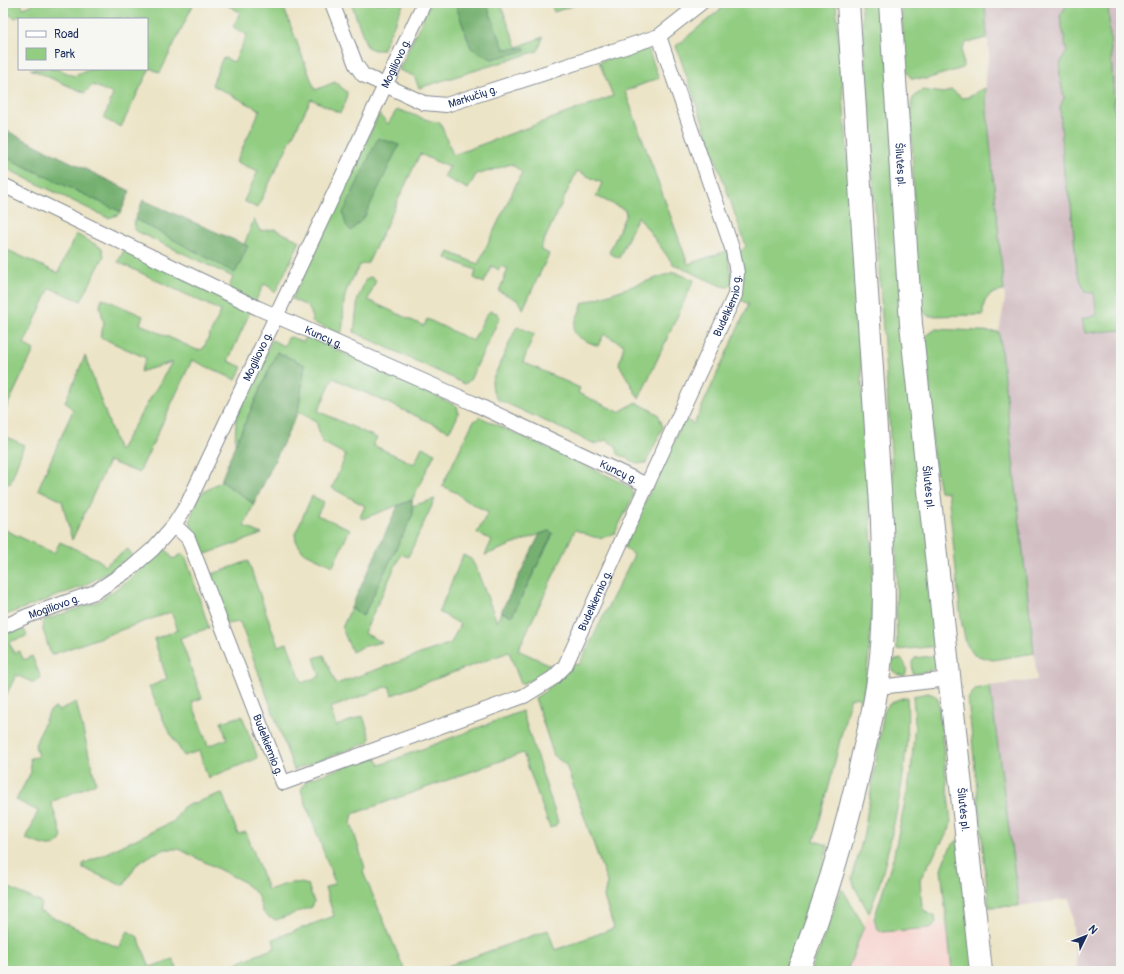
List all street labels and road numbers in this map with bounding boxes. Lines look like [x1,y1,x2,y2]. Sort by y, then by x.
street label: Mogiliovo g. [379,37,413,90]
street label: Markučių g. [447,83,499,111]
street label: Šilutės pl. [892,142,908,187]
street label: Budelkiemio g. [711,274,744,339]
street label: Kuncų g. [303,323,345,352]
street label: Mogiliovo g. [240,330,275,383]
street label: Kuncų g. [597,458,639,486]
street label: Šilutės pl. [919,464,937,510]
street label: Budelkiemio g. [576,568,614,633]
street label: Mogiliovo g. [27,592,81,622]
street label: Budelkiemio g. [250,712,286,778]
street label: Šilutės pl. [954,787,972,832]

